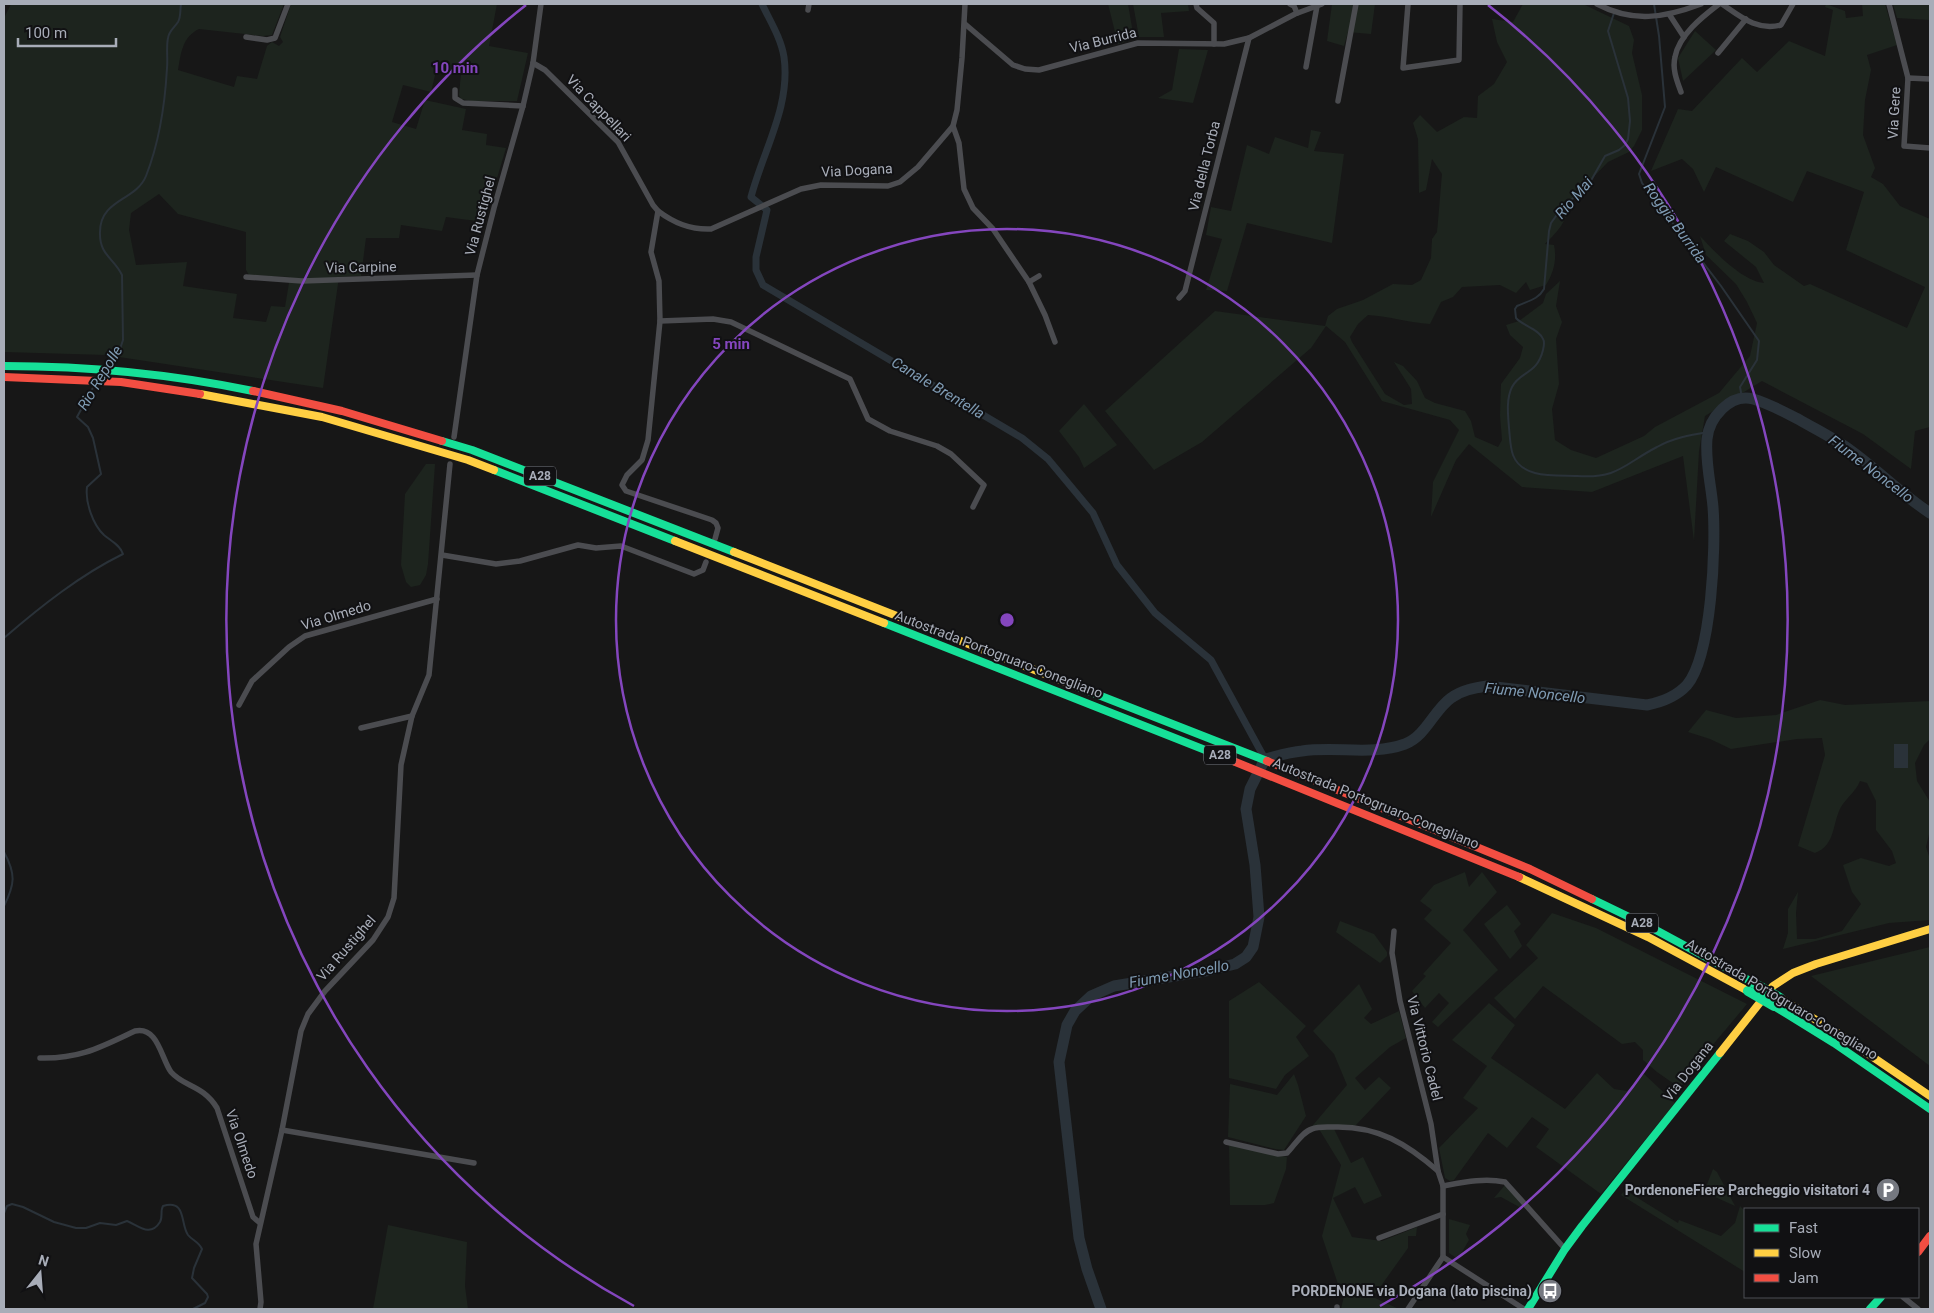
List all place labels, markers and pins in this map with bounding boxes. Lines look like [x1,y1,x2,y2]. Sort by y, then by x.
centre of rings [998,611,1016,629]
parking icon: PordenoneFiere Parcheggio visitatori 4 [1875,1177,1901,1203]
place label: PordenoneFiere Parcheggio visitatori 4 [1625,1182,1870,1198]
bus stop icon: PORDENONE via Dogana (lato piscina) [1537,1278,1563,1304]
place label: PORDENONE via Dogana (lato piscina) [1291,1283,1532,1300]

